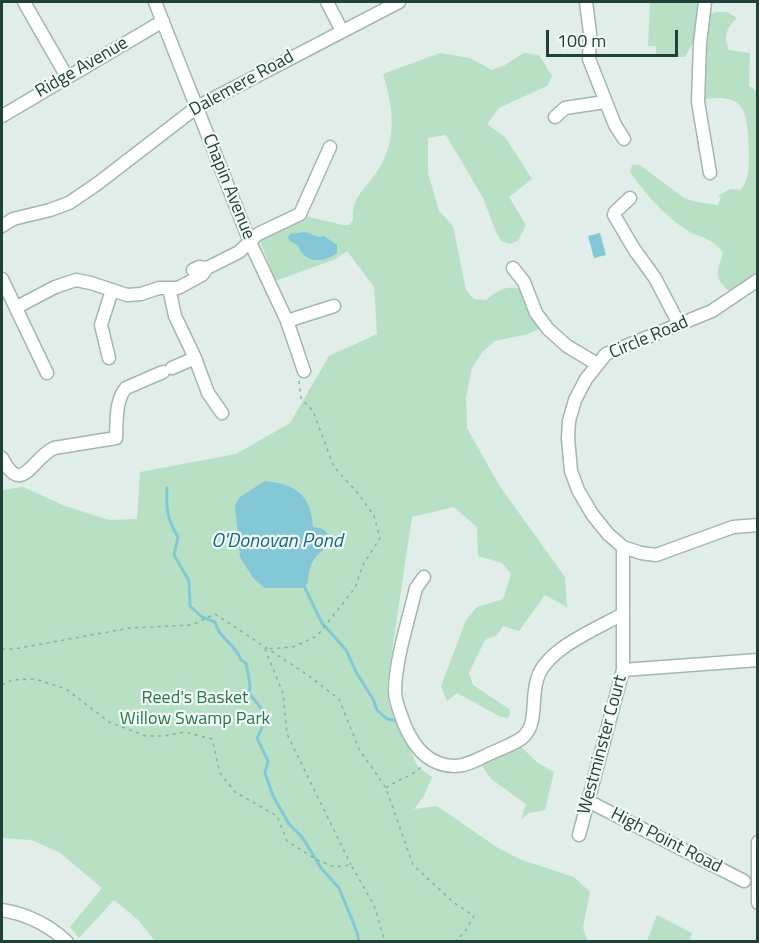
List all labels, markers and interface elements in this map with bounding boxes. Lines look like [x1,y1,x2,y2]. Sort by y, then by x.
scale bar [549,18,681,56]
text: 100 m [557,27,606,54]
street label: Ridge Avenue [32,33,132,103]
street label: Dalemere Road [186,46,298,122]
street label: Chapin Avenue [197,131,259,243]
street label: Circle Road [606,312,692,364]
water label: O'Donovan Pond [211,530,343,554]
street label: Westminster Court [574,673,632,817]
park label: Reed's Basket Willow Swamp Park [120,688,270,730]
street label: High Point Road [607,804,725,878]

